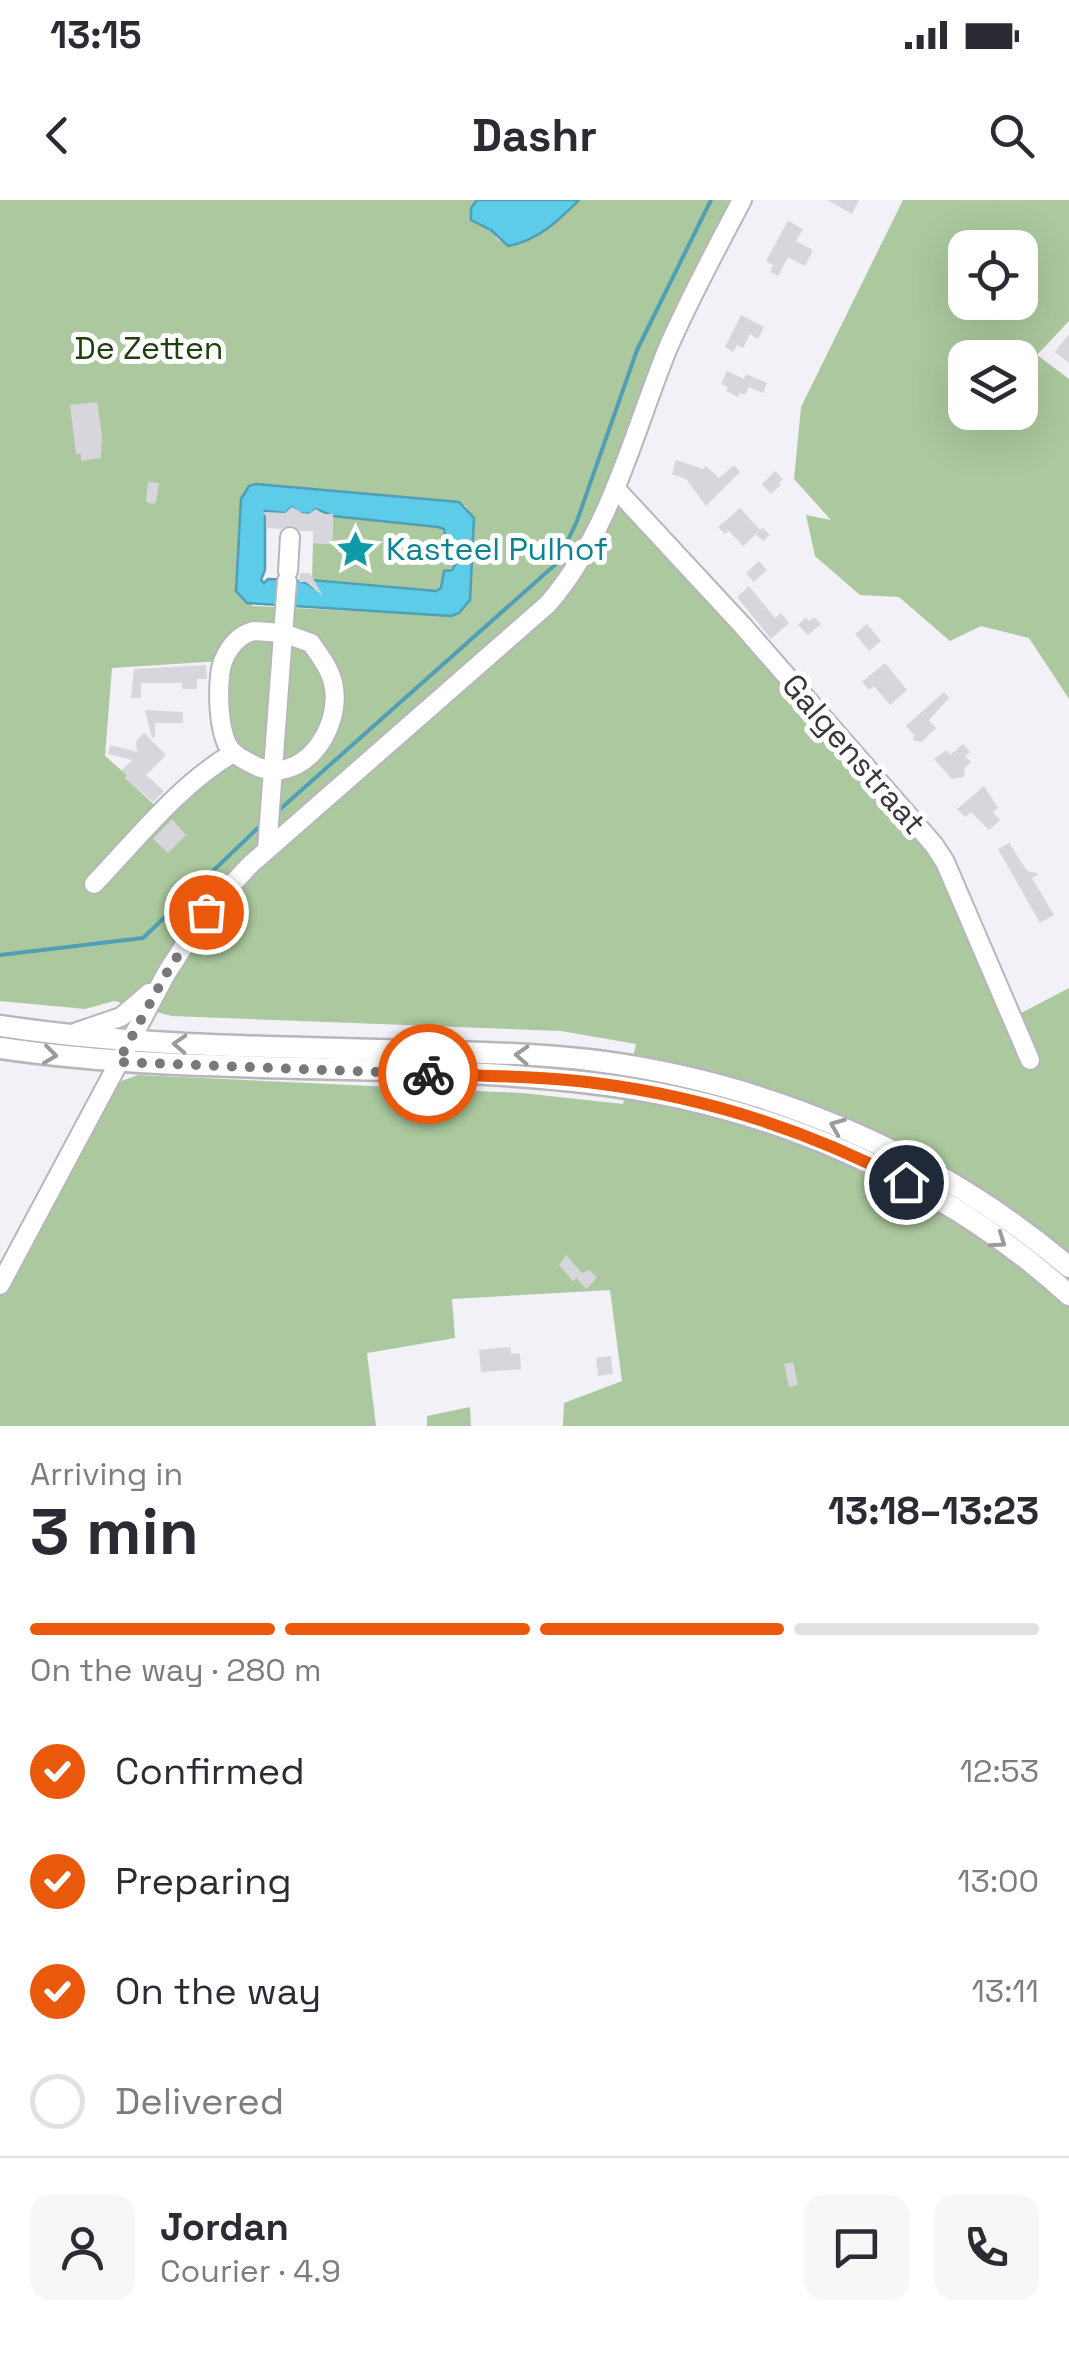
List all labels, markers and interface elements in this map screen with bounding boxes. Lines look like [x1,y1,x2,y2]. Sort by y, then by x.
text: 13:15 [50,11,142,59]
text: Dashr [472,107,597,164]
icon: back [30,108,85,163]
icon: search [984,108,1039,163]
map controls [948,230,1038,430]
button: locate [948,230,1038,320]
park label: De Zetten [75,328,223,368]
button: layers [948,340,1038,430]
place icon: Kasteel Pulhof [335,528,377,570]
place label: Kasteel Pulhof [386,529,608,569]
street label: Galgenstraat [773,666,935,842]
pin [164,870,249,955]
icon: bag [179,885,234,940]
courier [378,1024,478,1124]
one-way arrow [172,1033,188,1054]
one-way arrow [42,1044,58,1065]
one-way arrow [513,1045,529,1066]
icon: bike [401,1047,456,1102]
one-way arrow [829,1118,847,1138]
pin [864,1140,949,1225]
icon: home [879,1155,934,1210]
one-way arrow [988,1229,1007,1247]
text: Arriving in [30,1454,183,1494]
text: 13:18–13:23 [828,1487,1039,1535]
text: 3 min [30,1490,199,1573]
text: On the way · 280 m [30,1650,322,1690]
icon: check [30,1744,85,1799]
text: Confirmed [115,1747,305,1795]
text: 12:53 [960,1751,1039,1791]
icon: check [30,1854,85,1909]
text: Preparing [115,1857,292,1905]
text: 13:00 [957,1861,1039,1901]
icon: check [30,1964,85,2019]
text: On the way [115,1967,321,2015]
text: 13:11 [971,1971,1039,2011]
text: Delivered [115,2077,284,2125]
button: person [30,2195,135,2300]
button: chat [804,2195,909,2300]
button: phone [934,2195,1039,2300]
text: Jordan [160,2203,289,2251]
text: Courier · 4.9 [160,2251,341,2291]

